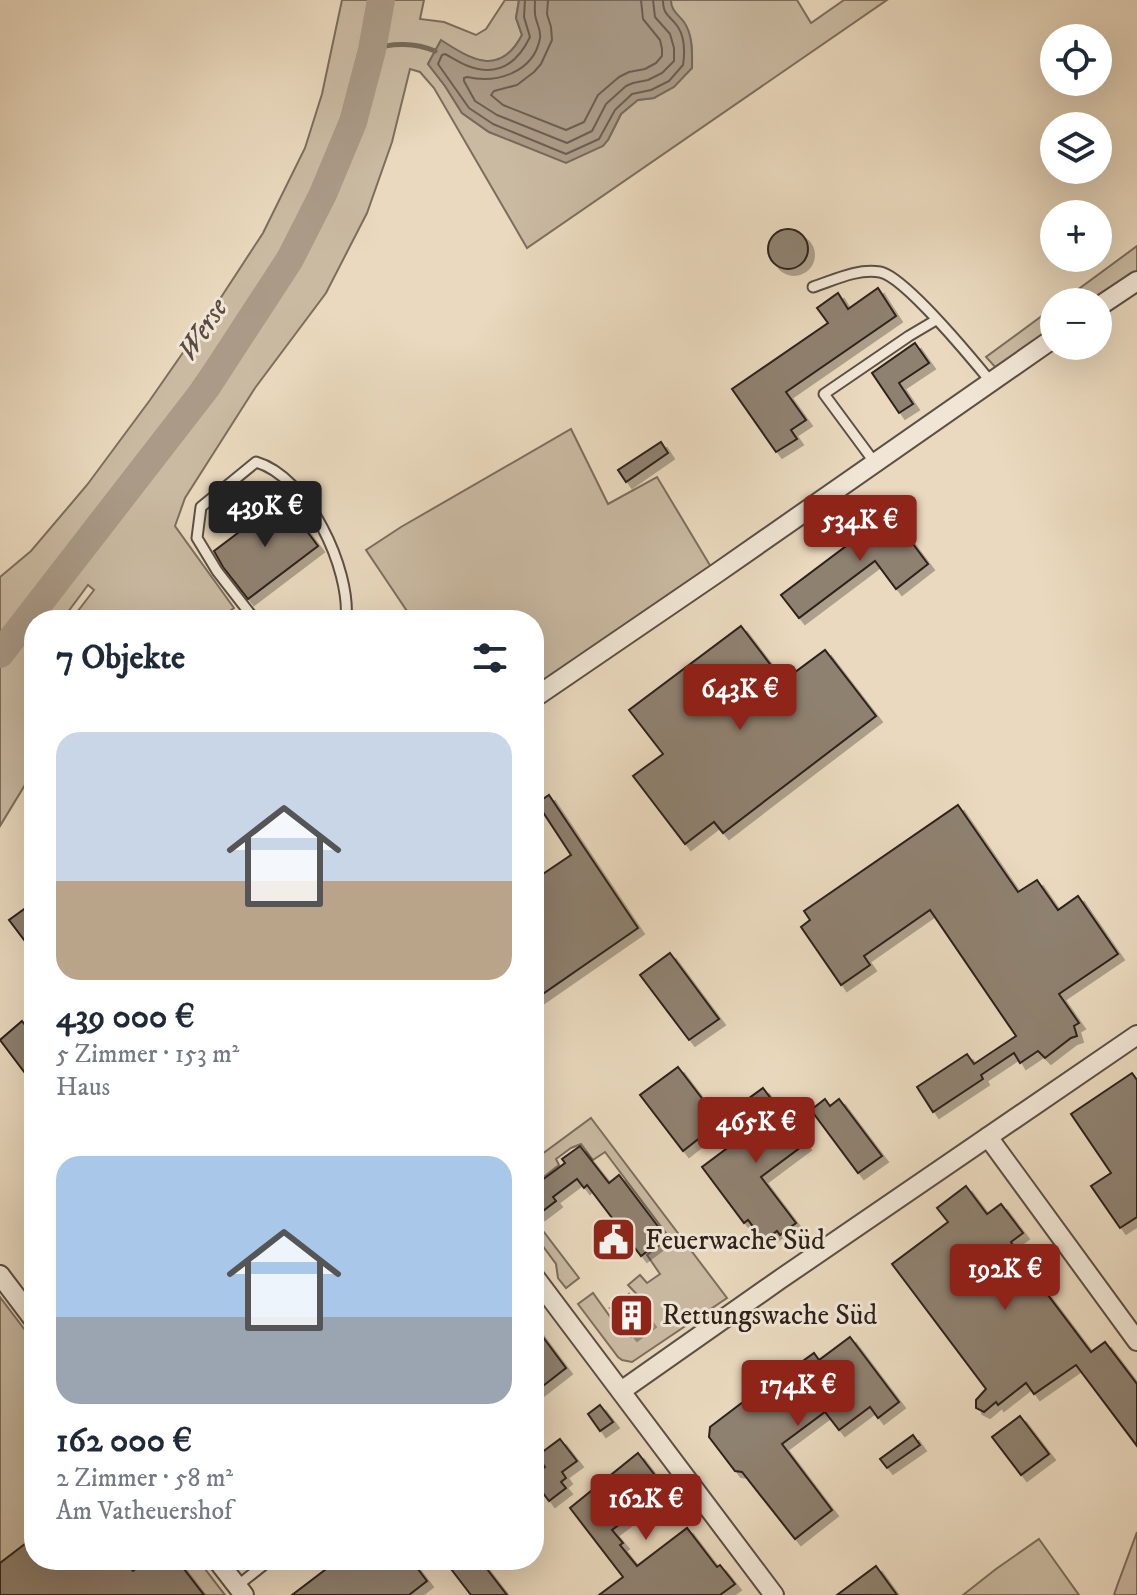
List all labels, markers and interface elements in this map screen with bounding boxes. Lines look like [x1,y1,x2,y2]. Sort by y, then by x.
map controls [1040,24,1112,360]
button: locate [1040,24,1112,96]
button: layers [1040,112,1112,184]
button: + [1040,200,1112,272]
button: − [1040,288,1112,360]
water label: Werse [169,291,237,368]
pin: 439K € [200,481,330,549]
text: 439K € [227,490,303,523]
pin: 534K € [795,495,925,563]
text: 534K € [822,504,898,537]
icon: filters [468,636,512,680]
text: 7 Objekte [56,637,185,679]
pin: 643K € [675,664,805,732]
text: 643K € [701,673,779,706]
icon: home [212,784,356,928]
text: 439 000 € [56,996,195,1038]
text: 5 Zimmer · 153 m² [56,1038,240,1071]
text: Haus [56,1071,110,1104]
pin: 465K € [691,1097,821,1165]
text: 465K € [716,1106,796,1139]
icon: home [212,1208,356,1352]
public building icon: Feuerwache Süd [590,1216,638,1264]
place label: Feuerwache Süd [645,1223,825,1258]
pin: 192K € [940,1244,1070,1312]
text: 192K € [968,1253,1042,1286]
building icon: Rettungswache Süd [607,1291,655,1339]
place label: Rettungswache Süd [662,1298,877,1333]
pin: 174K € [733,1360,863,1428]
text: 174K € [760,1369,836,1402]
text: 162 000 € [56,1420,192,1462]
text: 2 Zimmer · 58 m² [56,1462,233,1495]
pin: 162K € [581,1474,711,1542]
text: 162K € [609,1483,683,1516]
text: Am Vatheuershof [56,1495,232,1528]

